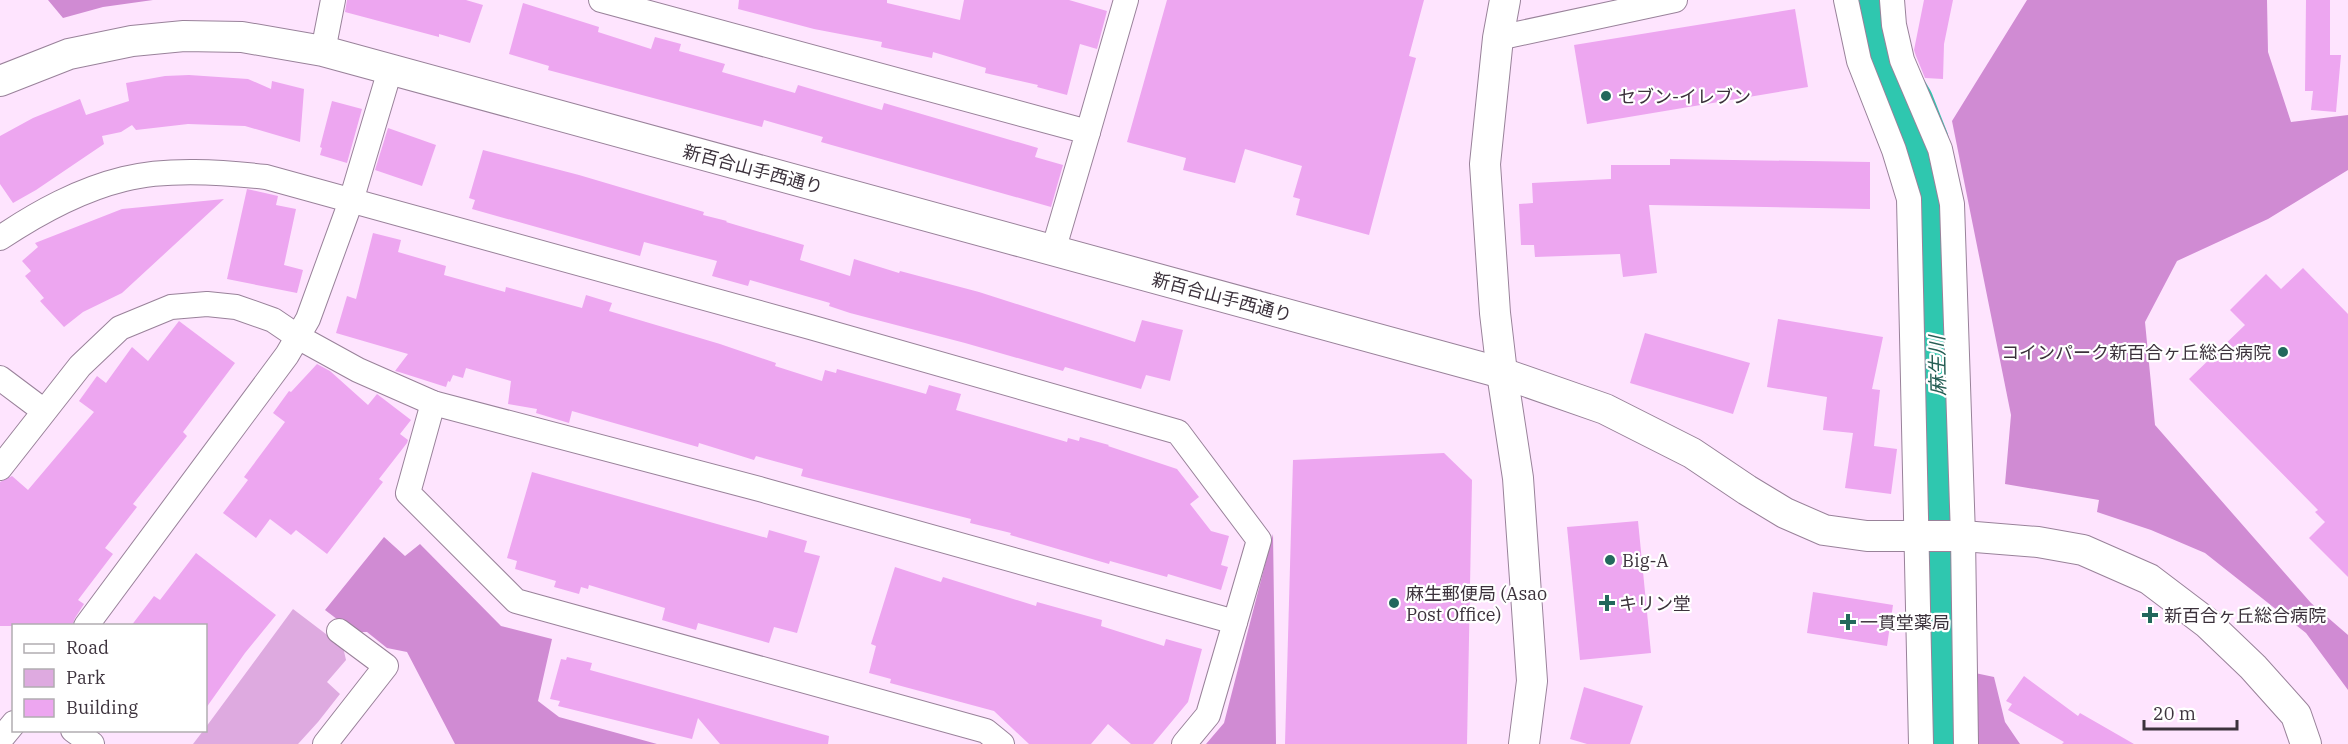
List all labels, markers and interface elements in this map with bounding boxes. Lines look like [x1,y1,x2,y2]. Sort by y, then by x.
place label: セブン-イレブン [1618,85,1751,108]
marker: セブン-イレブン [1599,89,1613,103]
street label: 新百合山手西通り [680,139,826,199]
street label: 新百合山手西通り [1149,267,1295,327]
water label: 麻生川 [1923,334,1951,396]
place label: コインパーク新百合ヶ丘総合病院 [2001,341,2271,364]
marker: コインパーク新百合ヶ丘総合病院 [2276,345,2290,359]
place label: Big-A [1622,549,1669,572]
marker: Big-A [1603,553,1617,567]
place label: 麻生郵便局 (Asao Post Office) [1406,582,1547,626]
place label: キリン堂 [1619,592,1691,615]
marker: 麻生郵便局 (Asao Post Office) [1387,596,1401,610]
marker: キリン堂 [1600,596,1614,610]
place label: 新百合ヶ丘総合病院 [2164,604,2326,627]
marker: 新百合ヶ丘総合病院 [2141,606,2159,624]
place label: 一貫堂薬局 [1860,611,1950,634]
marker: 一貫堂薬局 [1841,615,1855,629]
legend [12,624,207,732]
text: Road [66,636,109,659]
text: Park [66,666,106,689]
scale bar [2144,693,2237,731]
text: Building [66,696,138,719]
text: 20 m [2153,702,2196,725]

